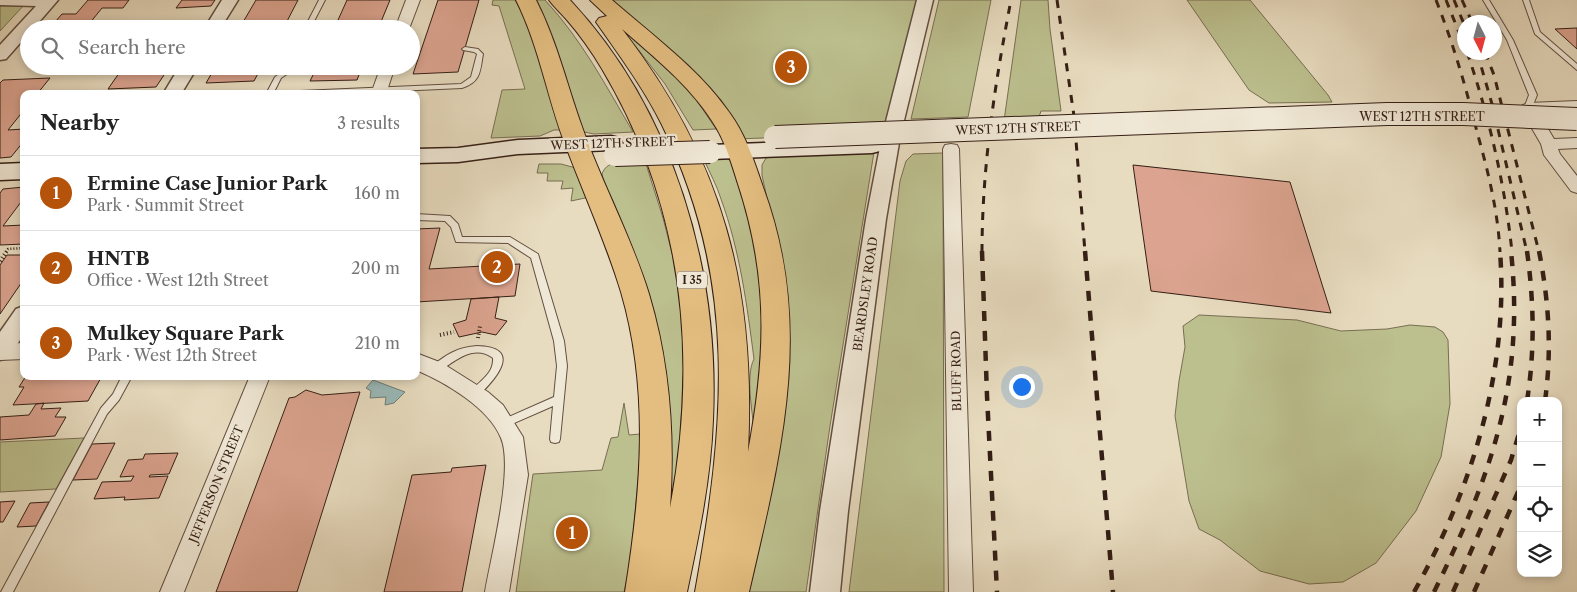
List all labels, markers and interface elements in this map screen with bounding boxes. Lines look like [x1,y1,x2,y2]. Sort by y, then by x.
north arrow [1457,15,1502,60]
search box [20,20,420,75]
icon: search [38,34,66,62]
text: Search here [78,36,186,59]
pin: 3 [775,48,807,86]
street label: WEST 12TH STREET [1358,109,1485,124]
text: Nearby [40,110,119,135]
text: 3 results [337,113,400,133]
street label: WEST 12TH STREET [954,118,1081,138]
street label: WEST 12TH STREET [549,133,676,153]
text: Ermine Case Junior Park [87,172,327,195]
text: 1 [52,183,60,203]
text: 160 m [355,183,400,203]
text: Park · Summit Street [87,195,244,215]
street label: BEARDSLEY ROAD [850,236,880,352]
text: HNTB [87,247,150,270]
pin: 2 [481,248,513,286]
text: 2 [51,258,61,278]
text: 200 m [351,258,400,278]
text: Office · West 12th Street [87,270,269,290]
road number: I 35 [677,272,707,288]
text: Mulkey Square Park [87,322,284,345]
street label: BLUFF ROAD [948,330,964,411]
text: 3 [51,333,61,353]
text: 210 m [355,333,400,353]
text: Park · West 12th Street [87,345,257,365]
your location [1009,374,1035,400]
map controls [1517,397,1562,577]
button: + [1517,397,1562,442]
street label: JEFFERSON STREET [185,423,247,547]
button: − [1517,442,1562,487]
button: locate [1517,487,1562,532]
pin: 1 [556,514,588,552]
button: layers [1517,532,1562,577]

